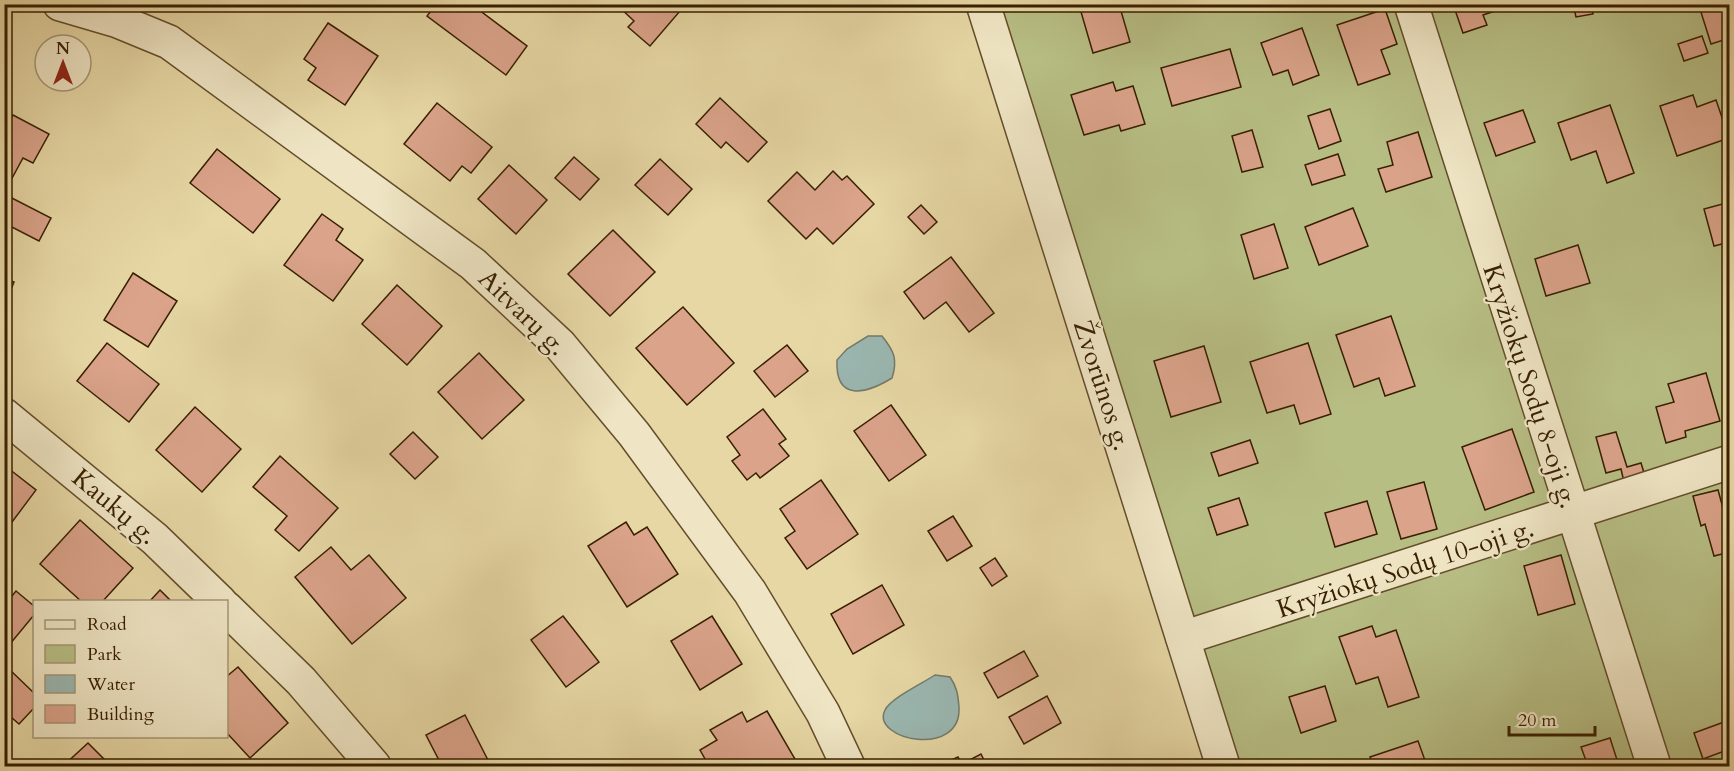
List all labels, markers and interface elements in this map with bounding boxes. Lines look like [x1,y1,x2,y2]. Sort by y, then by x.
north arrow [33,33,93,93]
text: N [56,38,70,60]
street label: Kryžiokų Sodų 8-oji g. [1475,260,1587,513]
street label: Aitvarų g. [471,261,574,363]
street label: Žvorūnos g. [1065,315,1140,455]
street label: Kaukų g. [65,460,165,552]
street label: Kryžiokų Sodų 10-oji g. [1272,510,1538,627]
legend [33,600,228,738]
text: Road [87,612,127,637]
text: Park [87,642,122,667]
text: Water [86,672,136,697]
scale bar [1509,699,1594,737]
text: Building [87,702,155,727]
text: 20 m [1518,708,1557,733]

